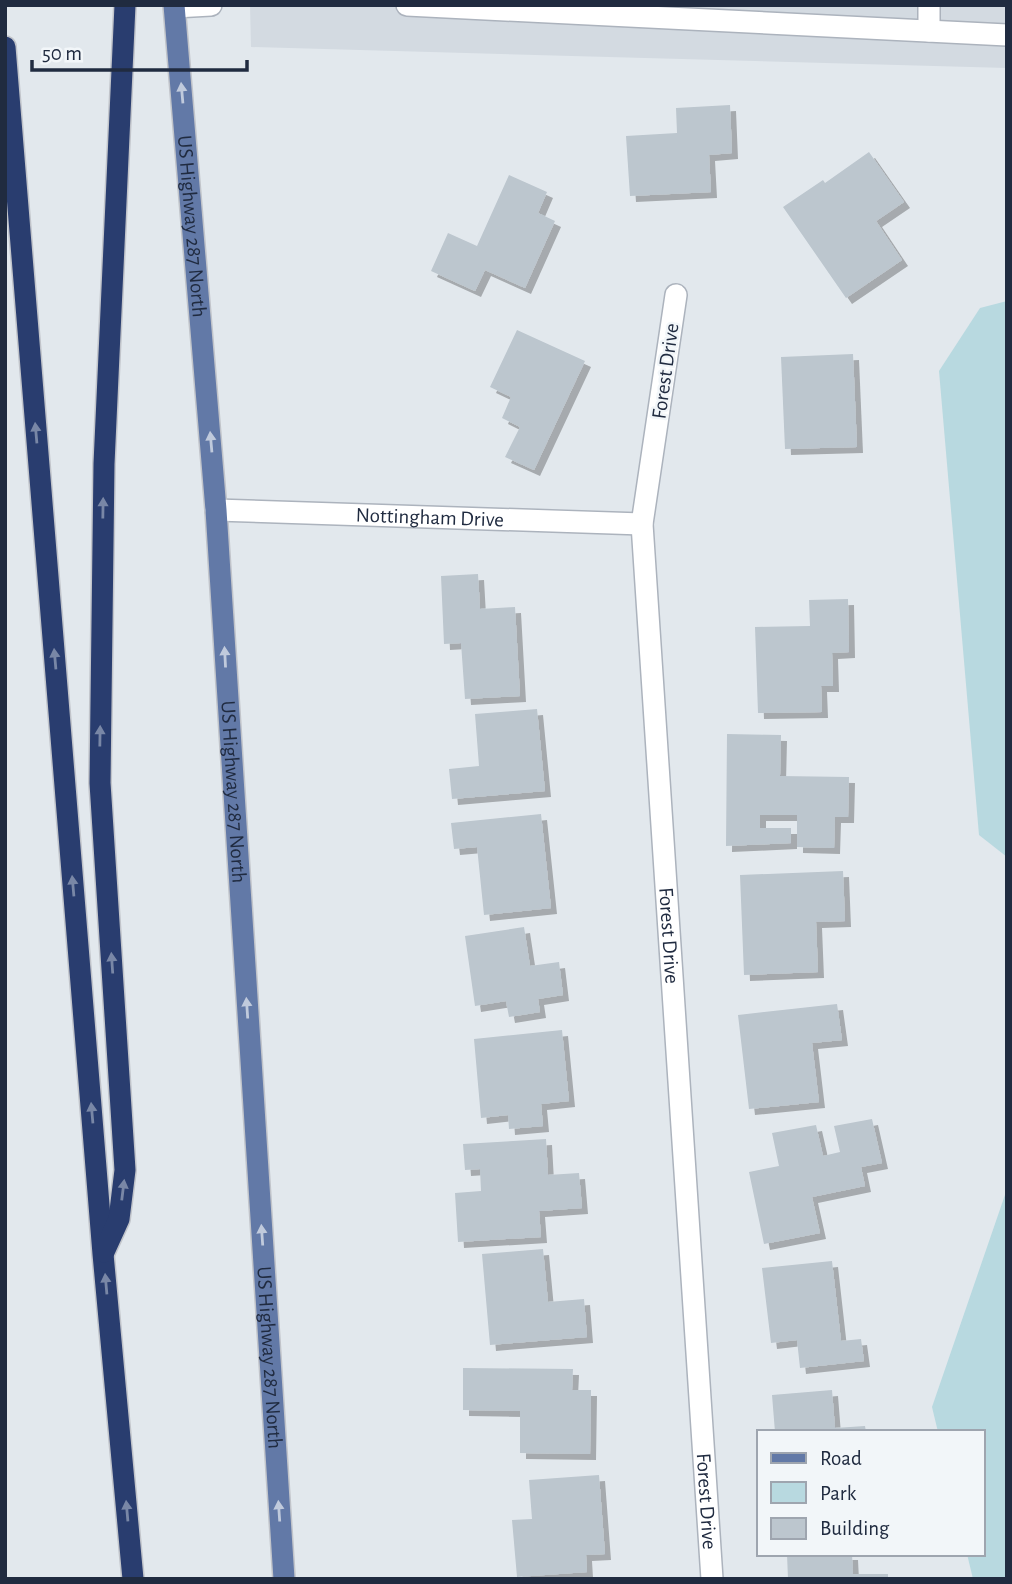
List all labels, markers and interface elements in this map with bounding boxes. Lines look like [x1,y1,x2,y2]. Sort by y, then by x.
scale bar [32,28,247,72]
text: 50 m [42,43,82,64]
one-way arrow [176,82,187,104]
street label: US Highway 287 North [174,134,210,318]
street label: Forest Drive [648,322,683,420]
one-way arrow [30,421,41,443]
one-way arrow [205,431,216,453]
one-way arrow [97,497,109,519]
street label: Nottingham Drive [355,505,504,530]
one-way arrow [219,646,230,668]
one-way arrow [49,648,60,670]
street label: US Highway 287 North [217,700,250,884]
one-way arrow [95,724,106,746]
one-way arrow [67,875,78,897]
street label: Forest Drive [655,887,682,985]
one-way arrow [106,951,117,973]
one-way arrow [241,996,252,1018]
one-way arrow [86,1102,97,1124]
one-way arrow [117,1178,128,1200]
one-way arrow [256,1223,267,1245]
street label: US Highway 287 North [253,1266,286,1449]
one-way arrow [100,1273,111,1295]
legend [757,1430,984,1556]
text: Road [820,1448,862,1469]
street label: Forest Drive [693,1452,720,1550]
text: Park [820,1483,857,1504]
one-way arrow [274,1499,285,1521]
one-way arrow [121,1500,132,1522]
text: Building [820,1518,890,1539]

